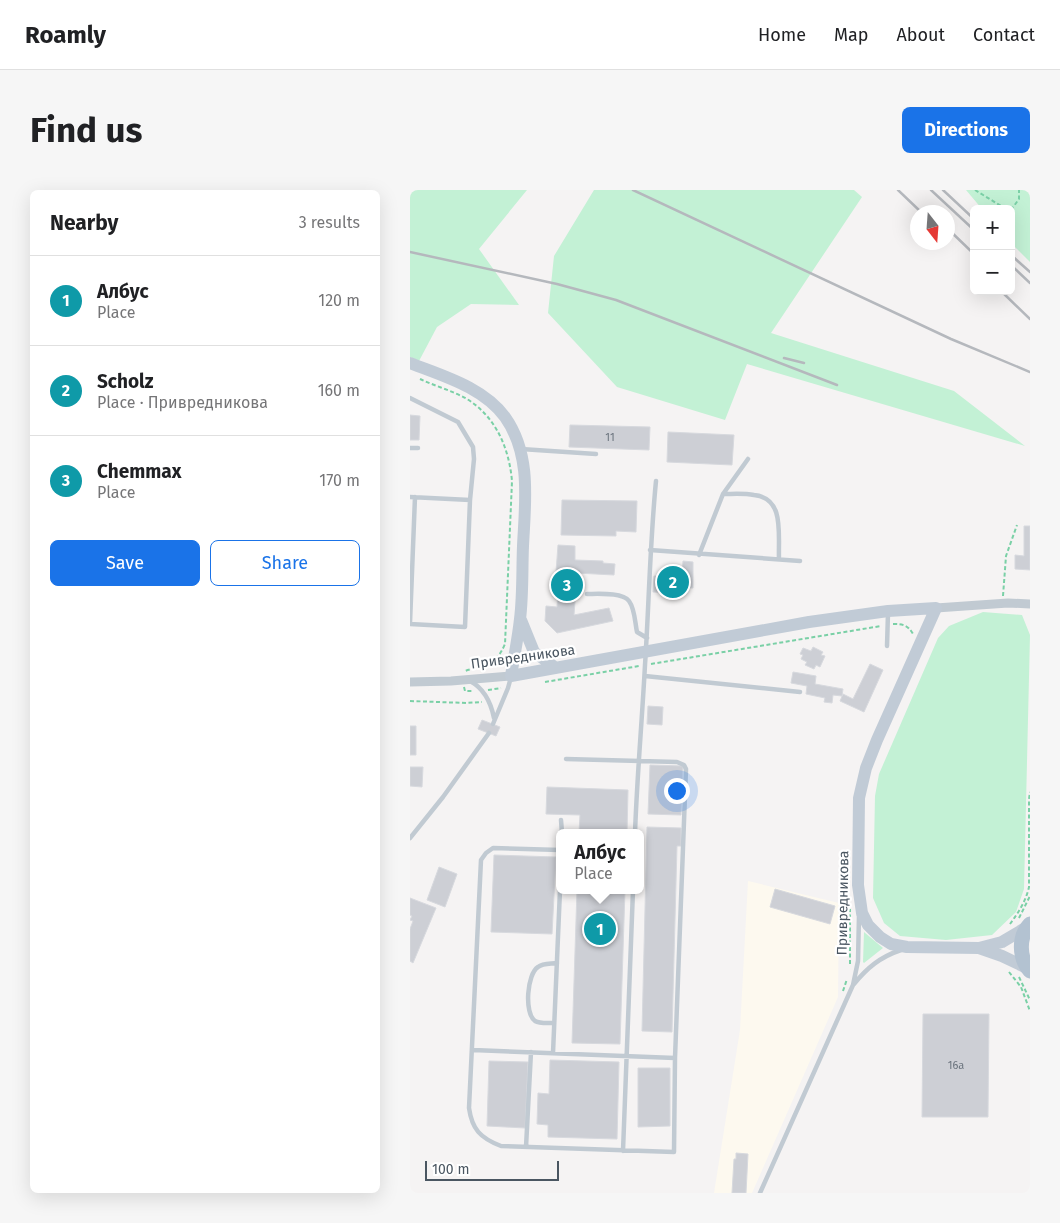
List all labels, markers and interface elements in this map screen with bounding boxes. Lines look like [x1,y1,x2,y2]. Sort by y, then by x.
text: Roamly [25,21,106,49]
text: Home [758,24,806,46]
text: Map [834,24,868,46]
text: About [896,24,945,46]
text: Contact [973,24,1035,46]
button: Directions [902,107,1030,153]
text: Find us [30,109,142,151]
north arrow [910,205,955,250]
map controls [970,205,1015,295]
button: + [970,205,1015,250]
text: Nearby [50,210,118,236]
text: 3 results [299,213,360,232]
button: − [970,250,1015,295]
text: Албус [97,280,149,303]
text: 1 [62,291,70,310]
text: 120 m [318,291,360,310]
text: Place [97,303,136,322]
text: Scholz [97,370,154,393]
text: 2 [62,381,70,400]
text: 160 m [318,381,360,400]
text: Place · Привредникова [97,393,268,412]
house number: 11 [605,431,615,444]
text: Chemmax [97,460,181,483]
text: 3 [62,471,70,490]
text: 170 m [319,471,360,490]
text: Place [97,483,136,502]
button: Save [50,540,200,586]
button: Share [210,540,360,586]
pin: 2 [657,563,689,601]
pin: 3 [551,566,583,604]
street label: Привредникова [470,641,576,673]
your location [664,778,690,804]
popup [556,829,644,894]
text: Албус [574,841,626,864]
street label: Привредникова [834,850,852,956]
text: Place [574,864,613,883]
pin: 1 [584,910,616,948]
house number: 16a [948,1059,964,1072]
scale bar [425,1158,559,1181]
text: 100 m [432,1161,469,1178]

